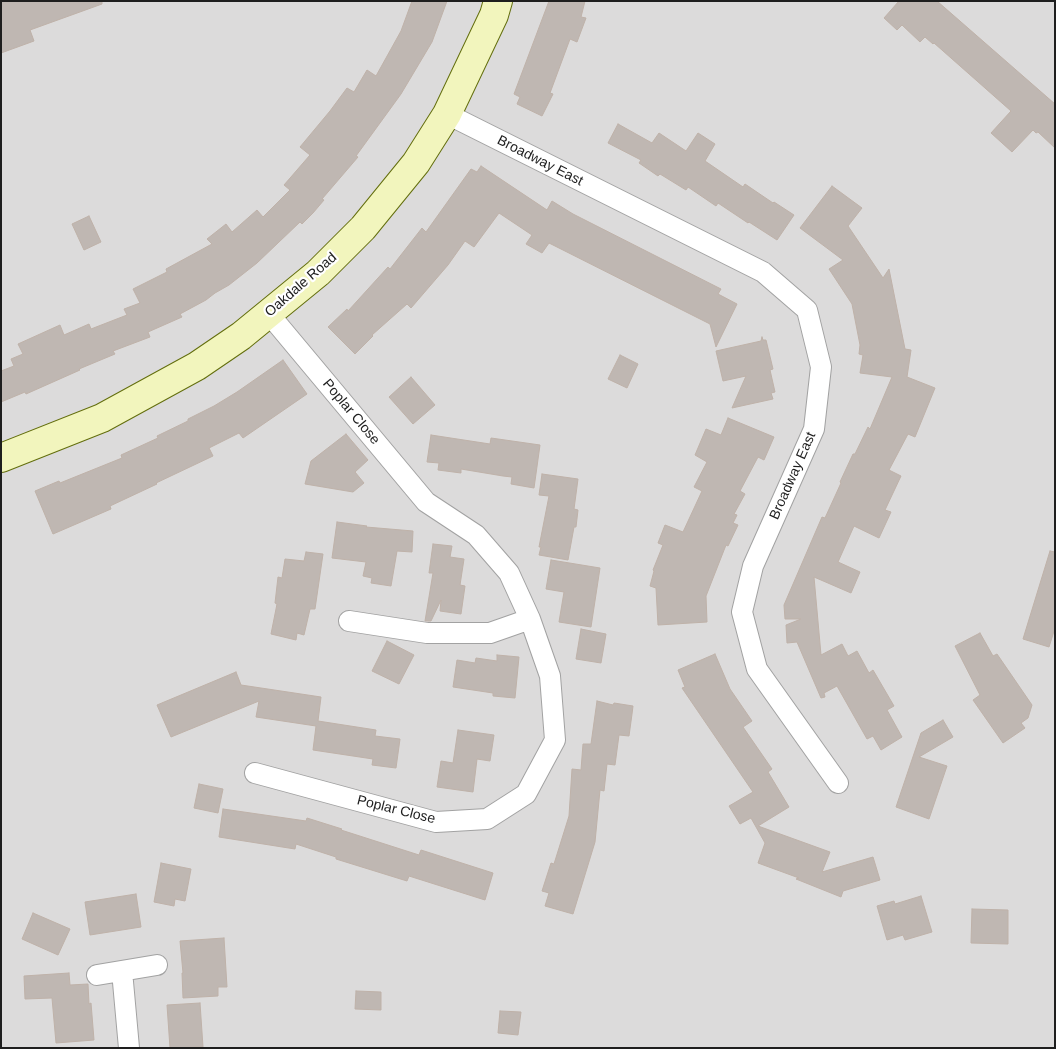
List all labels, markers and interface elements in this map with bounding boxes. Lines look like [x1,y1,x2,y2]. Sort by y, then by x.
street label: Broadway East [494,132,586,190]
street label: Oakdale Road [262,249,340,321]
street label: Poplar Close [319,376,383,448]
street label: Broadway East [766,430,820,522]
street label: Poplar Close [355,792,437,828]

